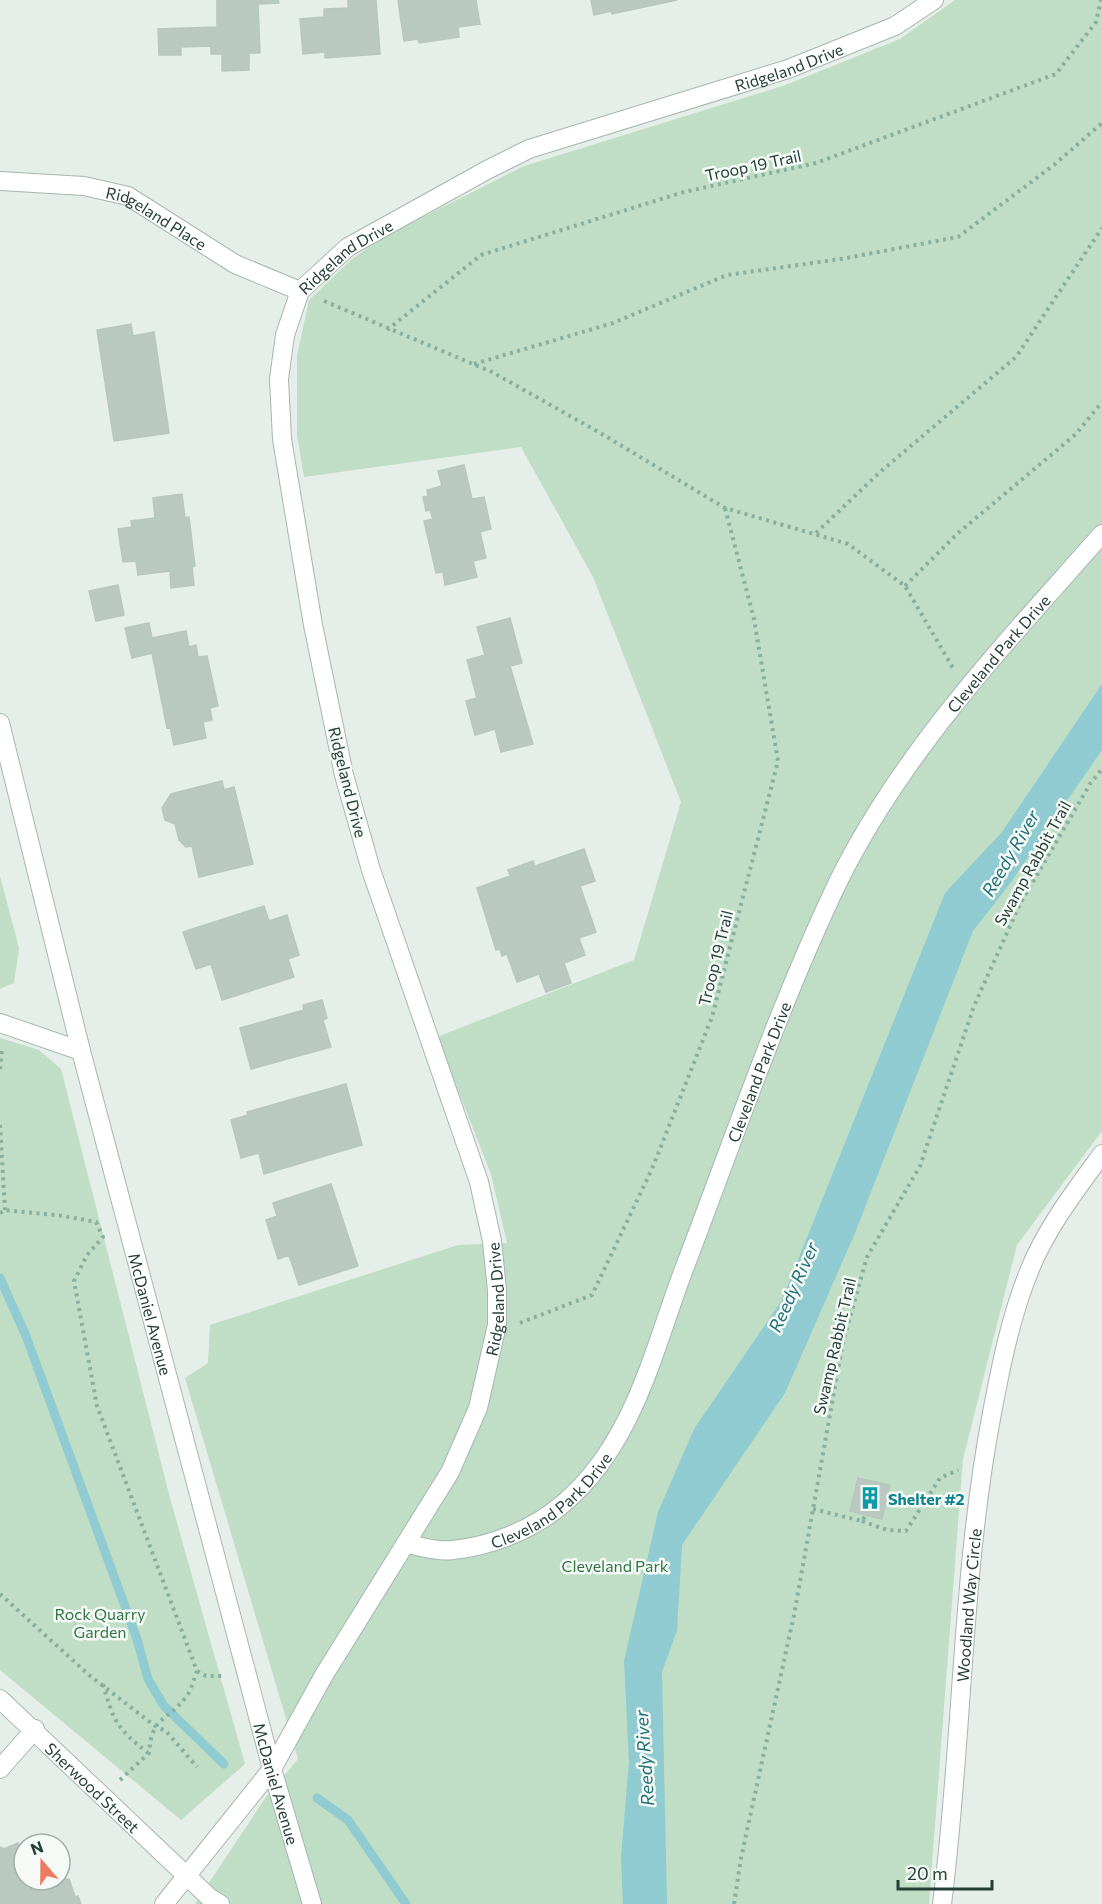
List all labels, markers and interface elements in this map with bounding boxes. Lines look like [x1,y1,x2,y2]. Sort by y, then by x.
street label: Ridgeland Drive [732,38,846,94]
street label: Troop 19 Trail [703,146,803,184]
street label: Ridgeland Place [104,182,210,253]
street label: Ridgeland Drive [294,215,396,298]
street label: Cleveland Park Drive [942,590,1054,716]
street label: Ridgeland Drive [325,725,371,839]
street label: Swamp Rabbit Trail [990,797,1074,929]
water label: Reedy River [976,805,1044,900]
street label: Troop 19 Trail [694,908,736,1008]
street label: Cleveland Park Drive [723,999,794,1145]
water label: Reedy River [763,1238,823,1335]
street label: Ridgeland Drive [481,1242,507,1357]
street label: McDaniel Avenue [126,1251,176,1377]
street label: Swamp Rabbit Trail [809,1276,859,1416]
street label: Cleveland Park Drive [488,1448,615,1551]
building icon: Shelter #2 [857,1485,883,1511]
place label: Shelter #2 [888,1489,965,1508]
street label: Woodland Way Circle [952,1527,984,1683]
park label: Cleveland Park [562,1556,669,1575]
park label: Rock Quarry Garden [55,1604,145,1641]
water label: Reedy River [630,1709,658,1807]
street label: McDaniel Avenue [251,1720,303,1846]
street label: Sherwood Street [42,1738,144,1836]
north arrow [12,1832,72,1892]
text: N [28,1836,46,1858]
scale bar [898,1853,992,1891]
text: 20 m [907,1862,948,1884]

